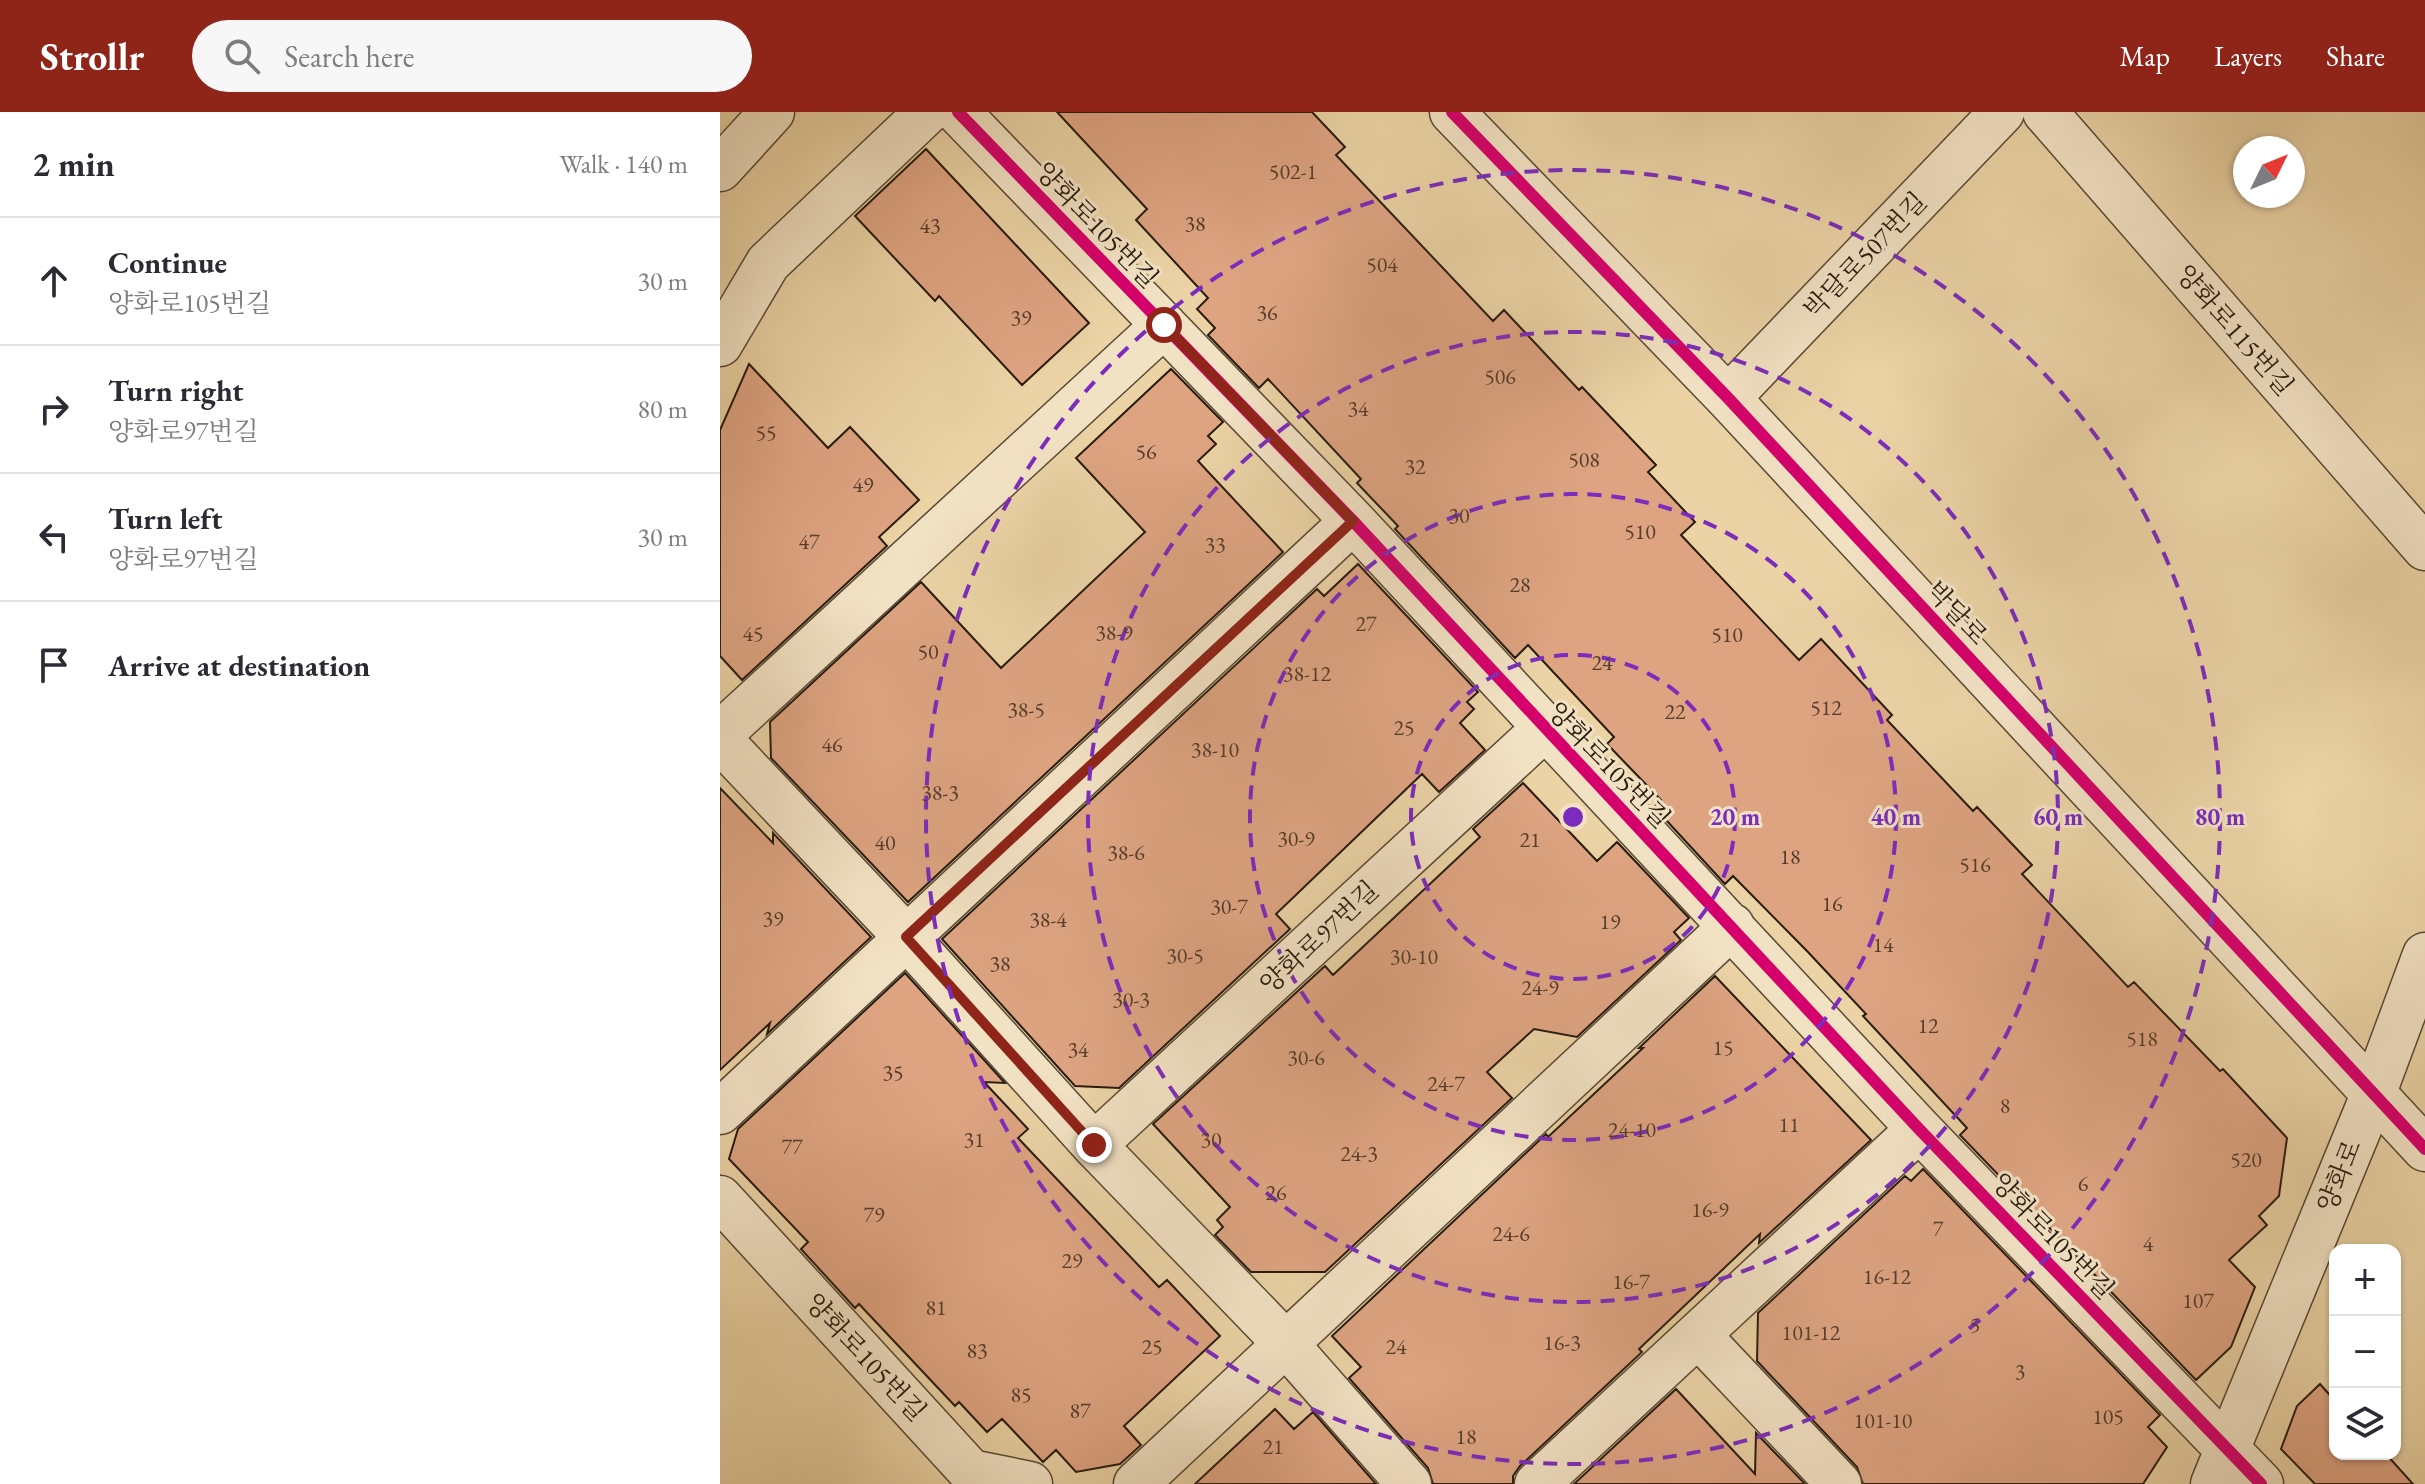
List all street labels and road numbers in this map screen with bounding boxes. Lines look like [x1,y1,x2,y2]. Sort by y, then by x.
street label: 양화로105번길 [1028,155,1166,295]
street label: 박달로507번길 [1796,185,1934,325]
street label: 양화로115번길 [2169,257,2301,403]
street label: 박달로 [1919,574,1995,652]
street label: 양화로105번길 [1540,695,1678,835]
street label: 양화로97번길 [1252,873,1386,1001]
street label: 양화로 [2309,1135,2369,1217]
street label: 양화로105번길 [1984,1166,2122,1306]
street label: 양화로105번길 [798,1286,934,1428]

